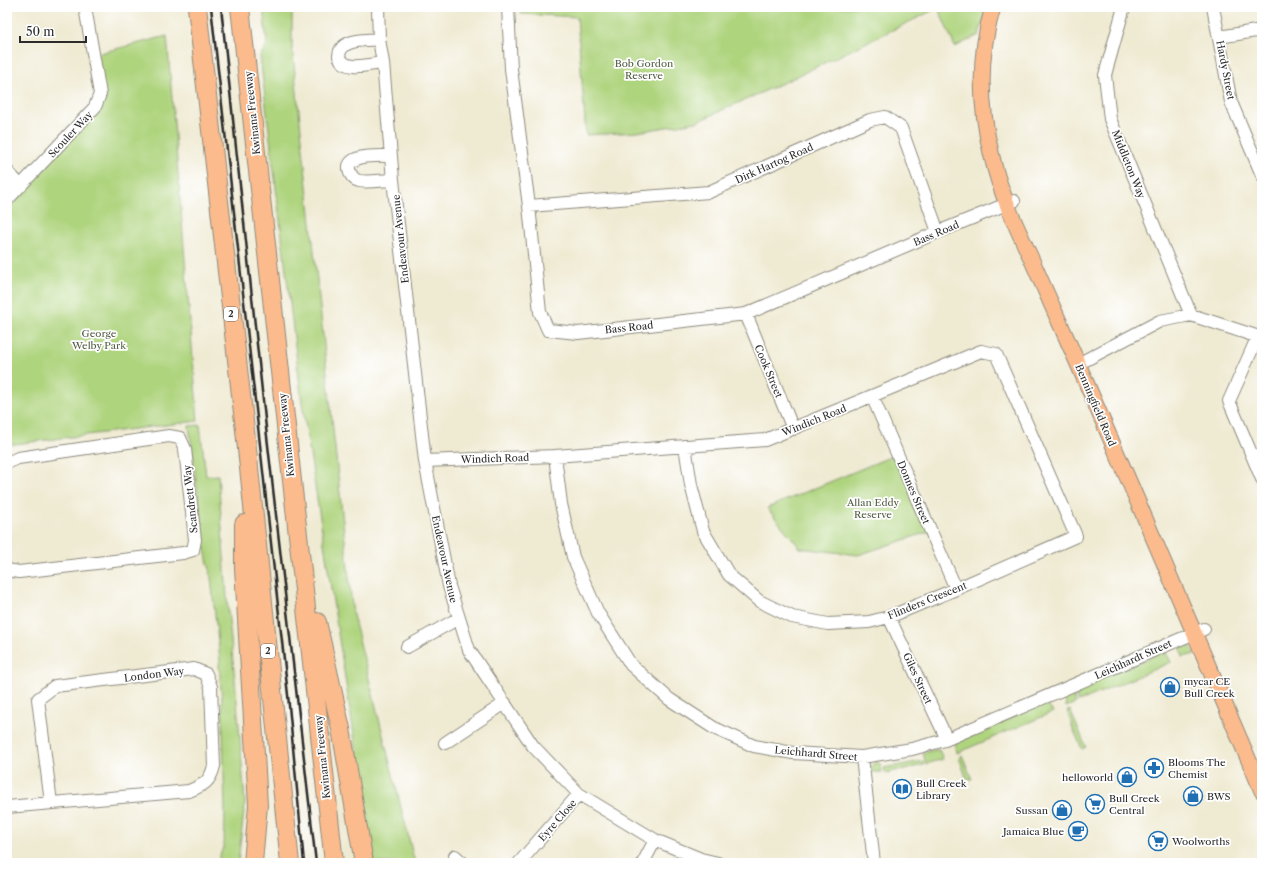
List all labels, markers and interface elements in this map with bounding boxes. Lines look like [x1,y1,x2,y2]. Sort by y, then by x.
scale bar [20,18,86,44]
text: 50 m [26,24,55,39]
street label: Hardy Street [1213,39,1238,101]
park label: Bob Gordon Reserve [615,57,674,82]
street label: Kwinana Freeway [242,70,263,155]
street label: Scouler Way [45,108,96,160]
street label: Middleton Way [1109,128,1148,201]
street label: Dirk Hartog Road [733,140,815,186]
street label: Endeavour Avenue [389,194,412,284]
street label: Bass Road [911,218,961,249]
road number: 2 [224,307,238,321]
street label: Bass Road [604,319,654,336]
park label: George Welby Park [71,327,127,352]
street label: Cook Street [752,343,786,400]
street label: Benningfield Road [1072,362,1119,448]
street label: Kwinana Freeway [276,392,297,477]
street label: Windich Road [779,402,848,440]
street label: Windich Road [460,451,529,466]
street label: Donnes Street [894,458,933,526]
street label: Scandrett Way [180,464,201,534]
park label: Allan Eddy Reserve [846,496,899,521]
street label: Endeavour Avenue [429,514,460,604]
street label: Flinders Crescent [886,579,969,622]
street label: Leichhardt Street [1093,636,1174,682]
road number: 2 [261,644,275,658]
street label: Giles Street [900,651,935,706]
street label: London Way [123,664,185,685]
place label: mycar CE Bull Creek [1184,675,1236,700]
shop icon: mycar CE Bull Creek [1159,676,1181,698]
street label: Kwinana Freeway [312,714,333,799]
street label: Leichhardt Street [774,743,858,764]
place label: Blooms The Chemist [1168,756,1226,781]
pharmacy icon: Blooms The Chemist [1143,757,1165,779]
shop icon: helloworld [1116,766,1138,788]
place label: helloworld [1062,771,1113,784]
place label: Bull Creek Library [916,777,968,802]
library icon: Bull Creek Library [891,778,913,800]
shop icon: BWS [1182,785,1204,807]
place label: BWS [1207,790,1231,803]
place label: Bull Creek Central [1109,792,1161,817]
supermarket icon: Bull Creek Central [1084,793,1106,815]
street label: Eyre Close [536,796,579,844]
shop icon: Sussan [1051,799,1073,821]
place label: Sussan [1016,804,1049,817]
cafe icon: Jamaica Blue [1067,820,1089,842]
place label: Jamaica Blue [1001,825,1064,838]
supermarket icon: Woolworths [1147,830,1169,852]
place label: Woolworths [1171,835,1230,848]

